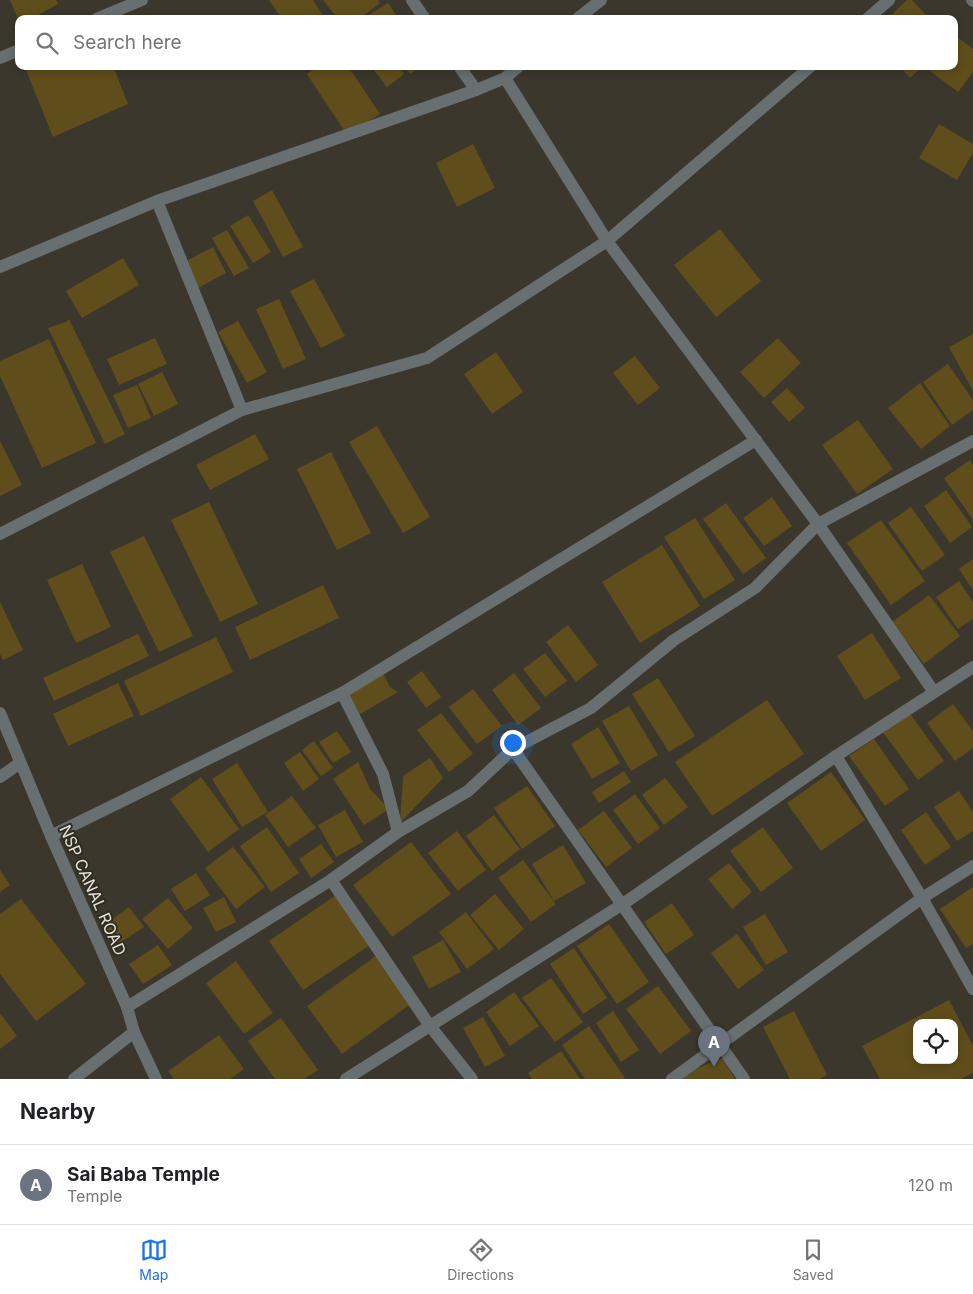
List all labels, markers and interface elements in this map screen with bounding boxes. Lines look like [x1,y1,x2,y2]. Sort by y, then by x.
search box [15,15,958,70]
icon: search [33,29,61,57]
text: Search here [73,31,182,54]
your location [500,730,526,756]
street label: NSP CANAL ROAD [55,822,131,958]
map controls [913,1019,958,1064]
button: locate [913,1019,958,1064]
pin: A [698,1026,730,1067]
text: Nearby [20,1099,95,1124]
text: Sai Baba Temple [67,1163,220,1186]
text: A [30,1175,42,1195]
text: 120 m [908,1175,953,1195]
text: Temple [67,1186,122,1206]
tab: Map [139,1236,168,1283]
tab: Directions [447,1236,514,1283]
tab: Saved [793,1236,834,1283]

